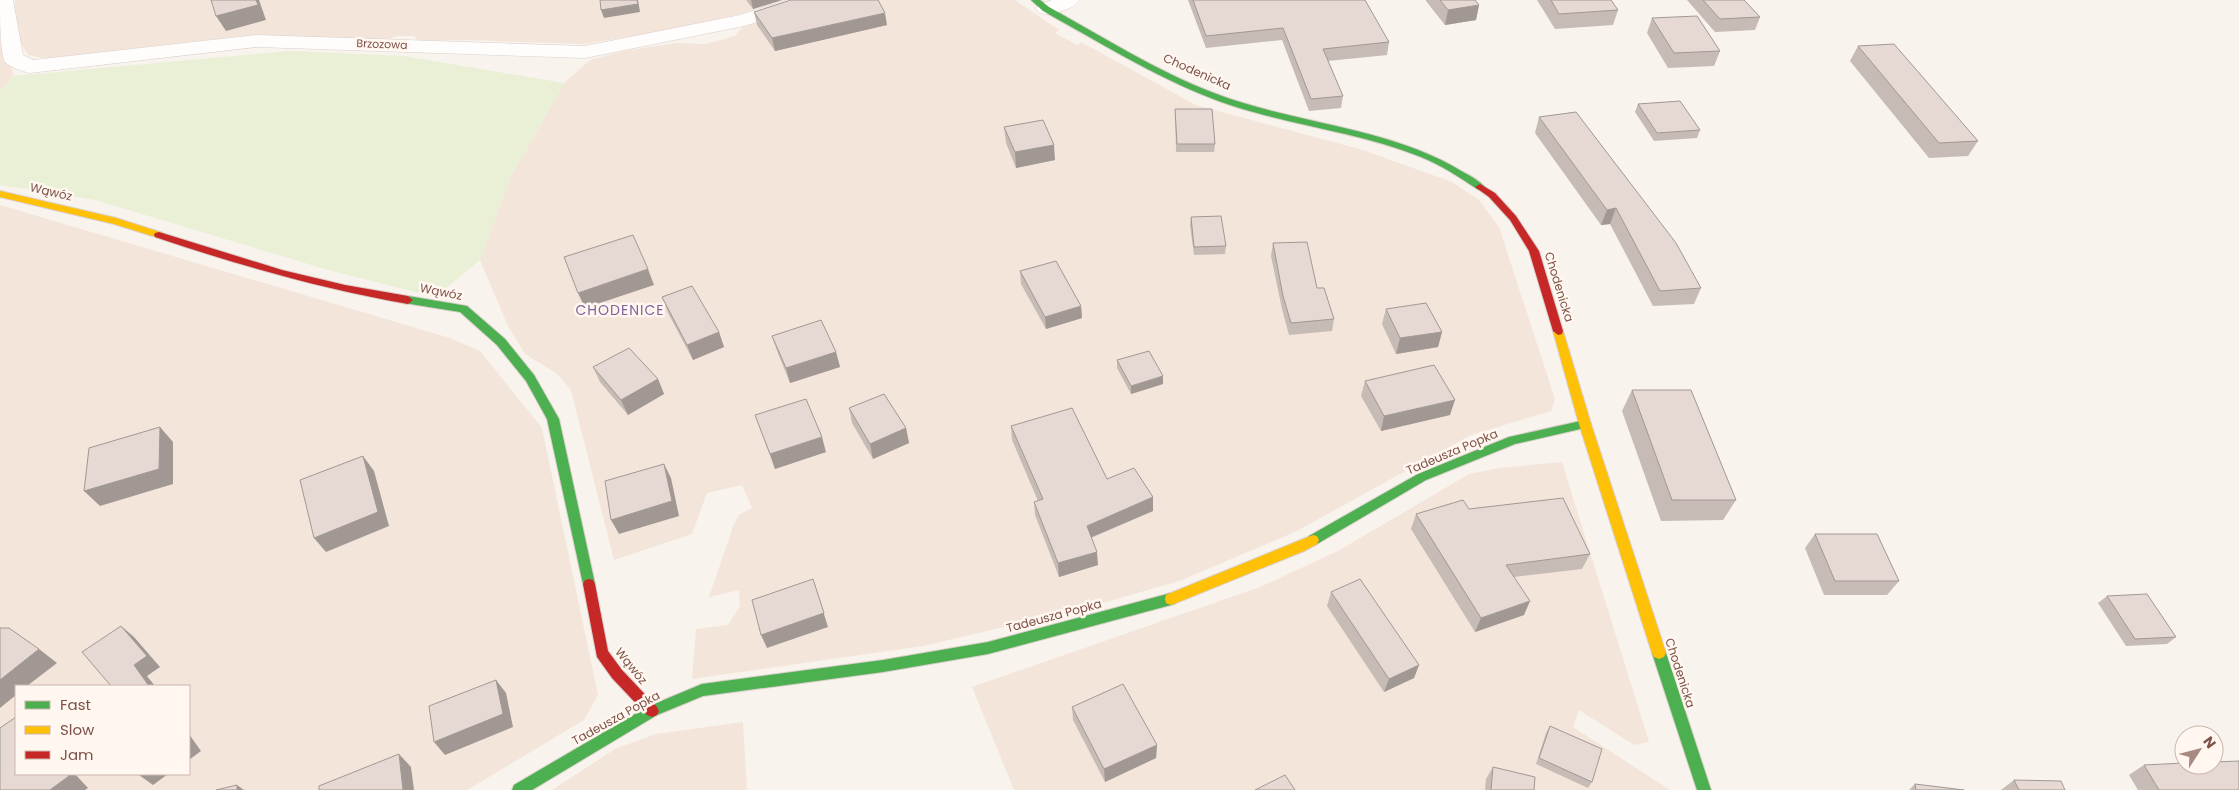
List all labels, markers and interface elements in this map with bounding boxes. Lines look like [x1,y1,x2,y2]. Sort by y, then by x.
street label: Brzozowa [356,35,408,53]
street label: Chodenicka [1161,49,1234,94]
street label: Wąwóz [28,178,74,205]
street label: Chodenicka [1541,250,1578,324]
street label: Wąwóz [418,279,464,304]
district label: CHODENICE [576,300,664,320]
street label: Tadeusza Popka [1403,425,1500,478]
street label: Tadeusza Popka [1004,595,1103,636]
street label: Chodenicka [1661,636,1700,710]
street label: Wąwóz [611,644,651,688]
legend [15,685,190,775]
street label: Tadeusza Popka [569,686,663,749]
text: Fast [60,694,91,715]
text: Slow [60,719,95,740]
north arrow [2174,725,2224,775]
text: N [2198,732,2221,752]
text: Jam [60,744,94,765]

